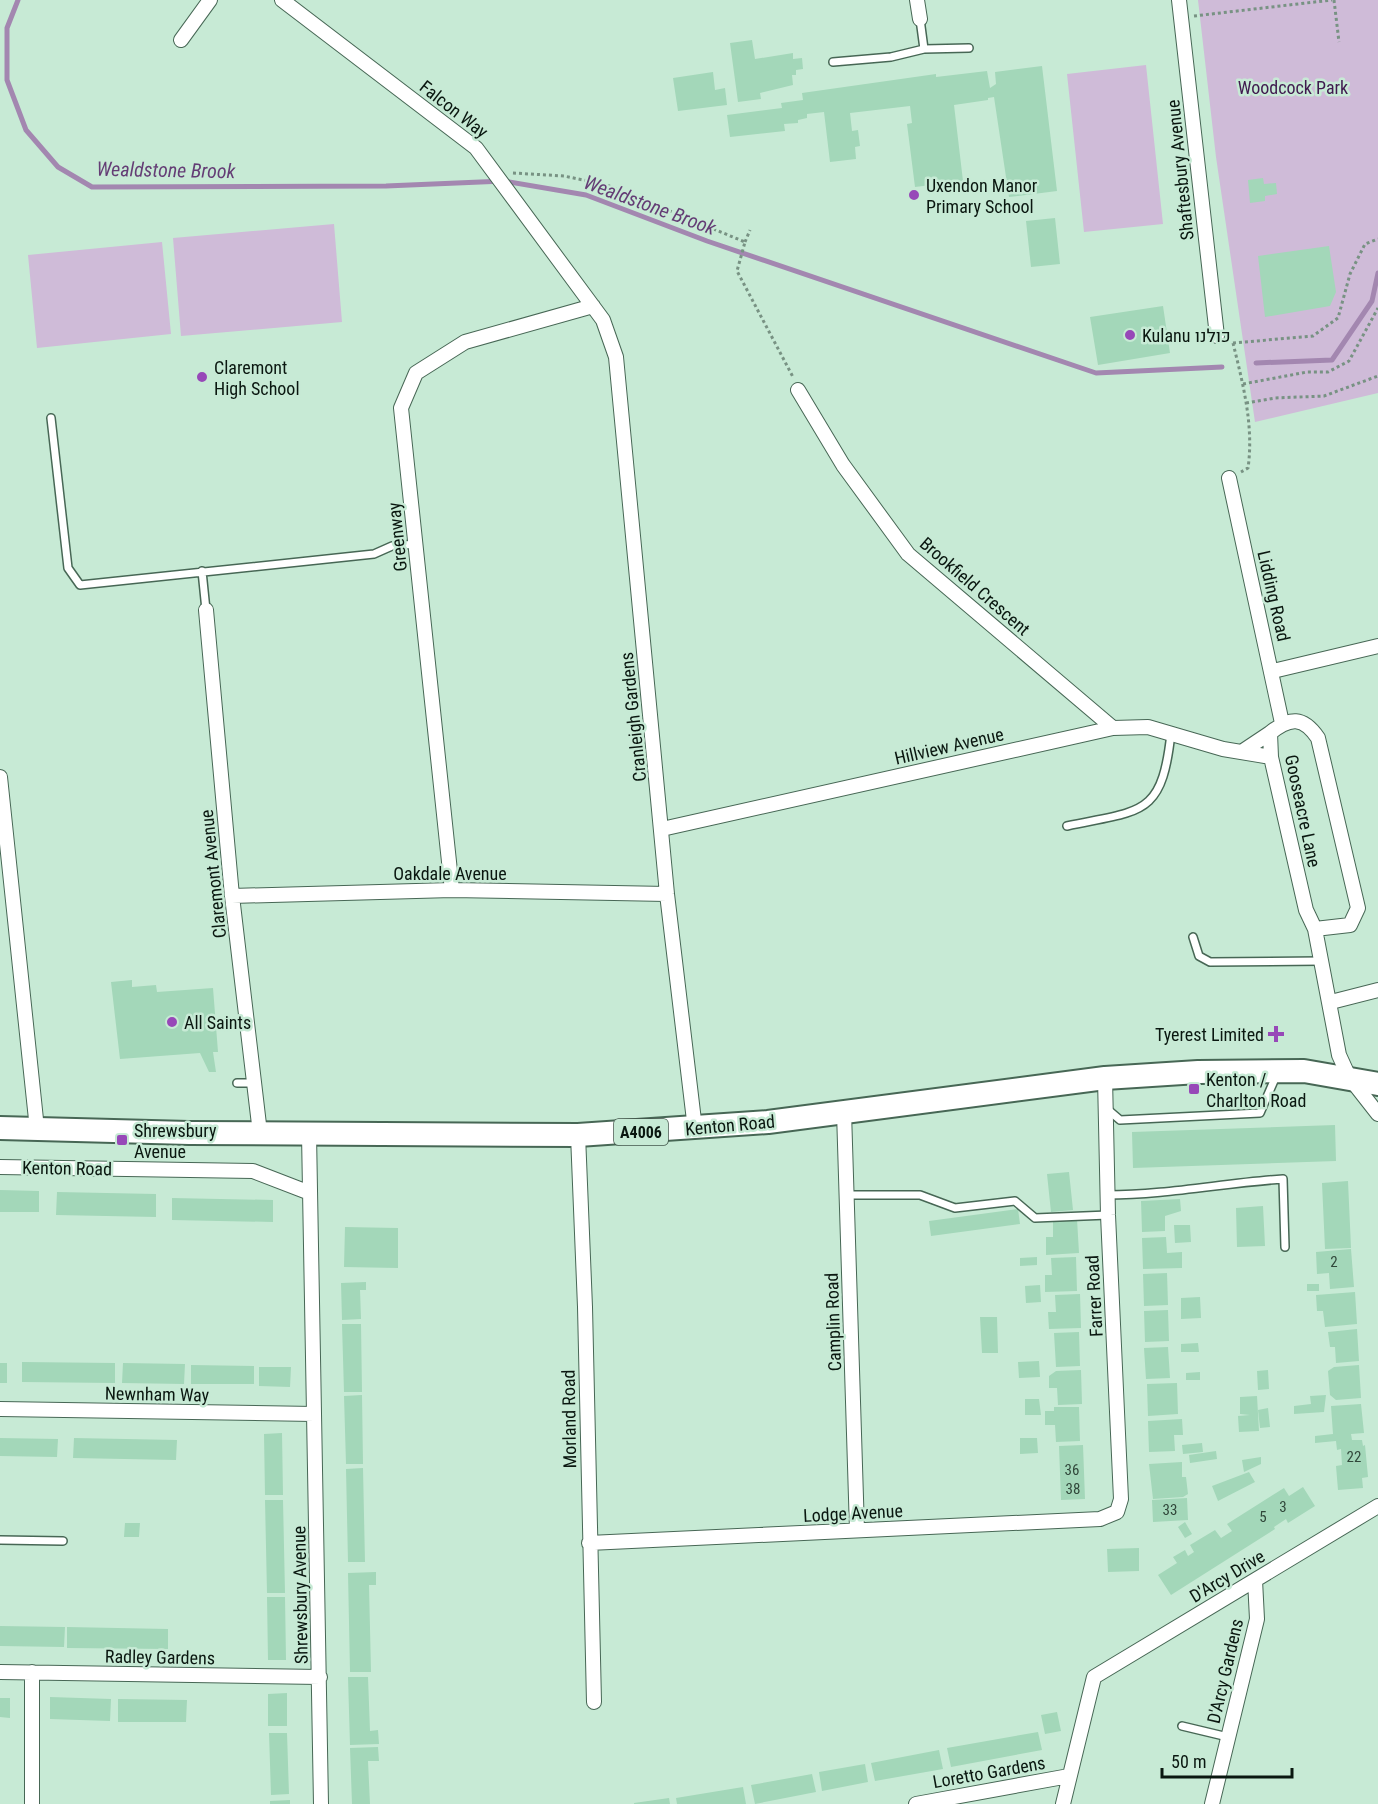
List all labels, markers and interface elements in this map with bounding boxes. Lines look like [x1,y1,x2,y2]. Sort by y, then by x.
street label: Falcon Way [416,76,493,142]
park label: Woodcock Park [1238,77,1348,98]
street label: Shaftesbury Avenue [1162,99,1198,241]
water label: Wealdstone Brook [96,157,237,183]
water label: Wealdstone Brook [581,170,720,240]
place label: Uxendon Manor Primary School [926,175,1038,217]
marker: Uxendon Manor Primary School [907,188,921,202]
place label: Kulanu כולנו [1142,325,1231,346]
marker: Kulanu כולנו [1123,328,1137,342]
place label: Claremont High School [214,357,300,399]
marker: Claremont High School [195,370,209,384]
street label: Greenway [383,501,411,573]
street label: Brookfield Crescent [916,533,1034,639]
street label: Lidding Road [1253,549,1295,643]
street label: Cranleigh Gardens [616,651,650,783]
street label: Hillview Avenue [892,723,1006,769]
street label: Gooseacre Lane [1281,753,1325,869]
street label: Claremont Avenue [196,809,230,939]
street label: Oakdale Avenue [393,863,507,884]
place label: All Saints [184,1012,251,1033]
marker: All Saints [165,1015,179,1029]
place label: Tyerest Limited [1155,1024,1264,1045]
marker: Tyerest Limited [1269,1027,1283,1041]
place label: Kenton / Charlton Road [1206,1069,1306,1111]
marker: Kenton / Charlton Road [1187,1082,1201,1096]
street label: Kenton Road [684,1111,776,1139]
road number: A4006 [614,1119,668,1145]
place label: Shrewsbury Avenue [134,1120,217,1162]
marker: Shrewsbury Avenue [115,1133,129,1147]
street label: Kenton Road [22,1157,112,1179]
house number: 2 [1330,1253,1338,1271]
street label: Farrer Road [1081,1255,1107,1337]
street label: Camplin Road [821,1272,845,1372]
street label: Morland Road [558,1369,580,1469]
street label: Newnham Way [105,1383,210,1405]
house number: 22 [1347,1448,1361,1466]
house number: 36 [1065,1461,1079,1479]
house number: 38 [1066,1480,1080,1498]
house number: 3 [1279,1498,1287,1516]
street label: Lodge Avenue [803,1500,903,1526]
house number: 33 [1163,1501,1177,1519]
house number: 5 [1259,1508,1267,1526]
street label: Shrewsbury Avenue [288,1526,312,1664]
street label: D'Arcy Drive [1186,1545,1268,1607]
street label: D'Arcy Gardens [1203,1617,1247,1725]
street label: Radley Gardens [105,1646,215,1668]
scale bar [1162,1741,1292,1779]
text: 50 m [1171,1751,1206,1772]
street label: Loretto Gardens [931,1752,1047,1792]

